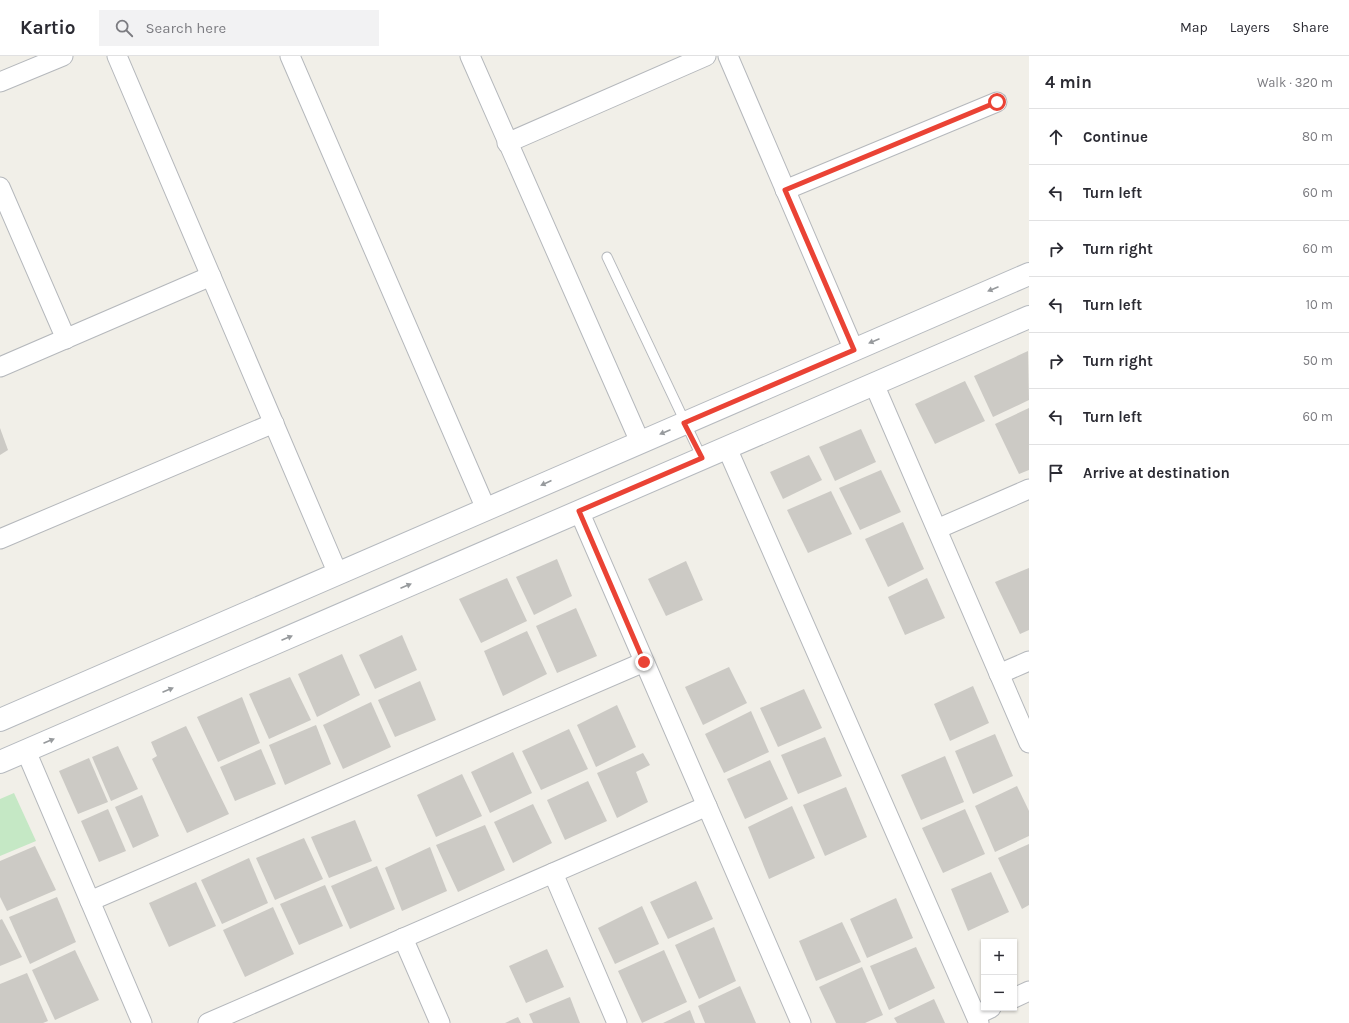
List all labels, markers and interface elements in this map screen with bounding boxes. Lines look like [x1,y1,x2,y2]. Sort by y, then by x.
search box [99,10,379,46]
text: Kartio [20,17,75,39]
icon: search [113,17,135,39]
text: Search here [145,19,226,37]
text: Map [1180,19,1208,36]
text: Layers [1230,19,1270,36]
text: Share [1292,19,1329,36]
text: 4 min [1045,72,1092,92]
text: Walk · 320 m [1257,75,1333,90]
route start [988,93,1006,111]
icon: ahead [1045,126,1067,148]
text: Continue [1083,128,1148,146]
text: 80 m [1302,129,1333,144]
icon: left [1045,182,1067,204]
text: Turn left [1083,184,1142,202]
text: 60 m [1303,185,1333,200]
icon: right [1045,238,1067,260]
text: Turn right [1083,240,1153,258]
text: 60 m [1303,241,1333,256]
one-way arrow [987,287,999,293]
icon: left [1045,294,1067,316]
text: Turn left [1083,296,1142,314]
text: 10 m [1306,297,1333,312]
one-way arrow [868,338,880,344]
icon: right [1045,350,1067,372]
text: Turn right [1083,352,1153,370]
text: 50 m [1303,353,1333,368]
icon: left [1045,406,1067,428]
text: Turn left [1083,408,1142,426]
text: 60 m [1303,409,1333,424]
one-way arrow [658,429,670,435]
icon: arrive [1045,462,1067,484]
text: Arrive at destination [1083,464,1230,482]
one-way arrow [539,481,551,487]
one-way arrow [401,583,412,589]
one-way arrow [282,635,293,641]
route end [635,653,653,671]
one-way arrow [162,686,174,693]
one-way arrow [43,738,54,744]
map controls [981,939,1017,1011]
button: + [981,939,1017,975]
button: − [981,975,1017,1011]

